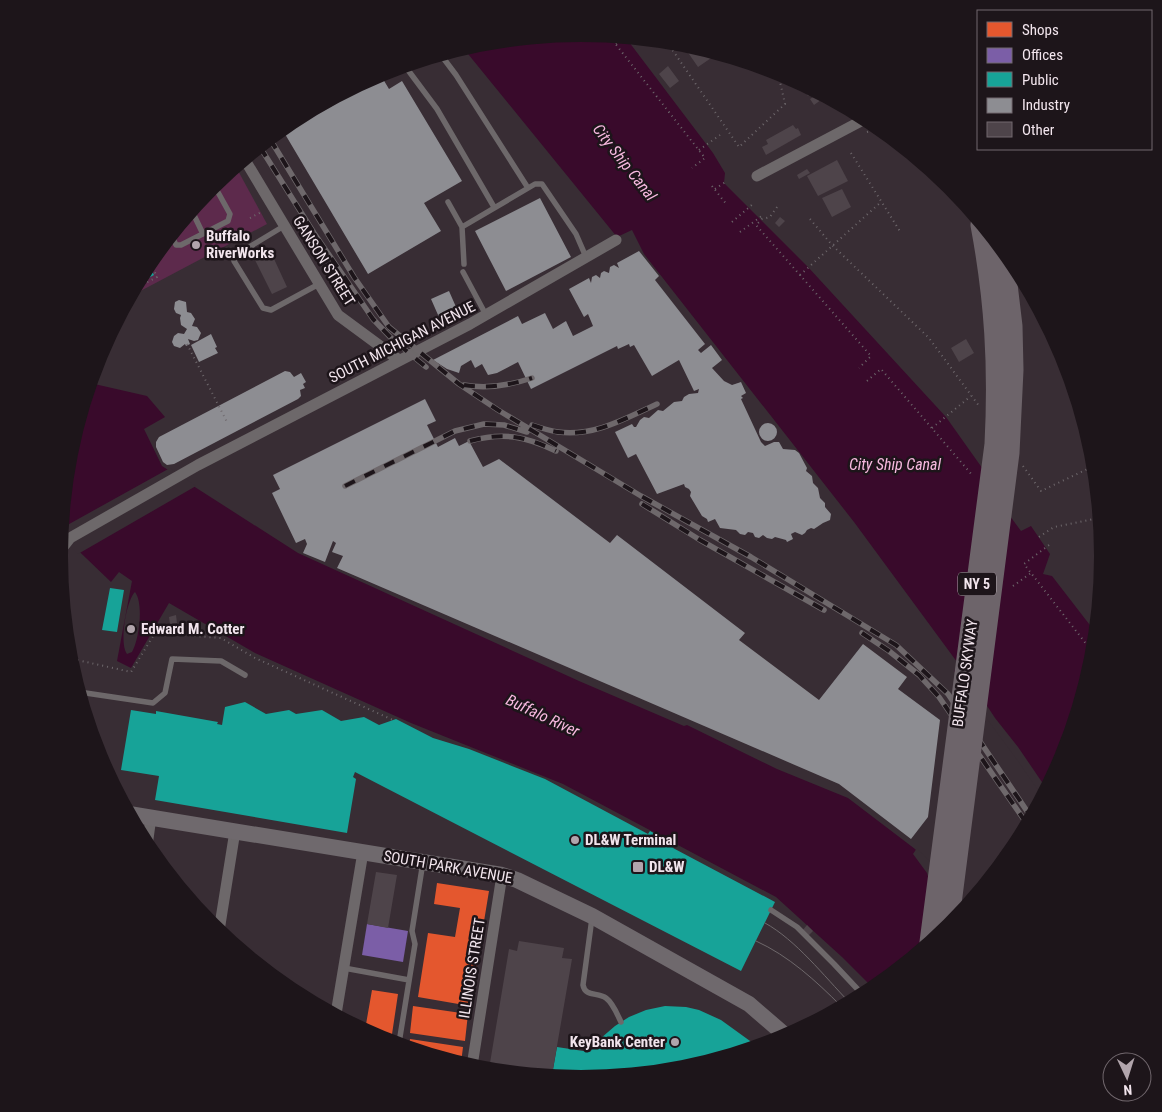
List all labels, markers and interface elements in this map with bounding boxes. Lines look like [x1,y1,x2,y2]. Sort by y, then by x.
legend [977,10,1152,150]
text: Shops [1022,21,1059,39]
text: Offices [1022,46,1063,64]
text: Public [1022,71,1059,89]
text: Industry [1022,96,1070,114]
water label: City Ship Canal [589,120,661,205]
text: Other [1022,121,1055,139]
street label: GANSON STREET [289,213,359,309]
place label: Buffalo RiverWorks [206,227,274,262]
marker: Buffalo RiverWorks [190,239,202,251]
street label: SOUTH MICHIGAN AVENUE [326,297,478,387]
water label: City Ship Canal [849,455,942,474]
road number: NY 5 [958,572,996,596]
street label: BUFFALO SKYWAY [949,618,981,728]
place label: Edward M. Cotter [141,620,245,638]
marker: Edward M. Cotter [125,623,137,635]
water label: Buffalo River [503,690,584,741]
place label: DL&W Terminal [585,831,676,849]
marker: DL&W Terminal [569,834,581,846]
street label: SOUTH PARK AVENUE [382,847,514,887]
place label: DL&W [649,858,685,876]
marker: DL&W [631,860,645,874]
street label: ILLINOIS STREET [455,916,489,1020]
place label: KeyBank Center [570,1033,665,1051]
marker: KeyBank Center [669,1036,681,1048]
north arrow [1102,1052,1152,1102]
text: N [1123,1082,1133,1098]

